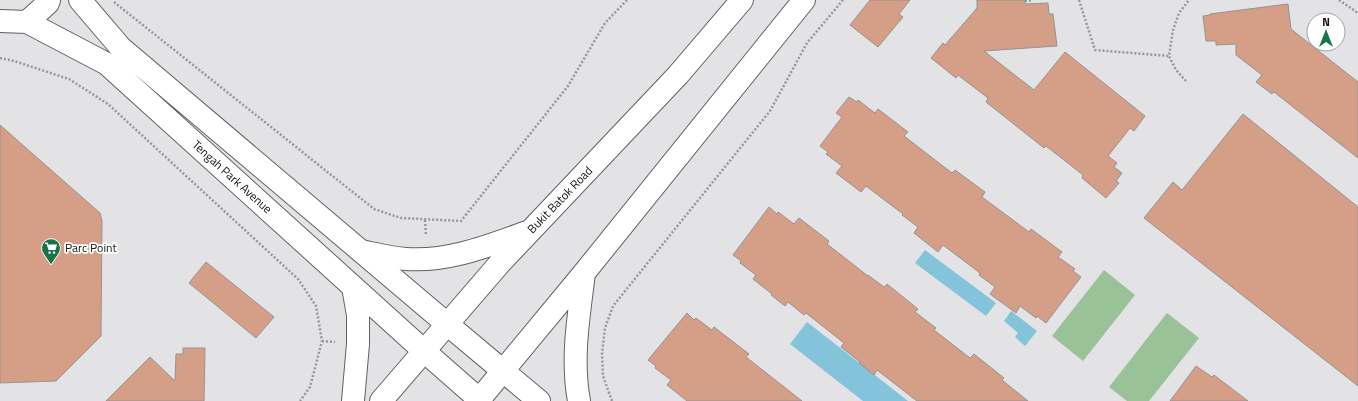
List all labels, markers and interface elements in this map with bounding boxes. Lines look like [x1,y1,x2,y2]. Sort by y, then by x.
north arrow [1306,12,1346,52]
text: N [1322,14,1330,30]
street label: Tengah Park Avenue [188,135,277,218]
street label: Bukit Batok Road [522,162,597,238]
supermarket icon: Parc Point [40,237,62,265]
place label: Parc Point [65,238,117,257]

